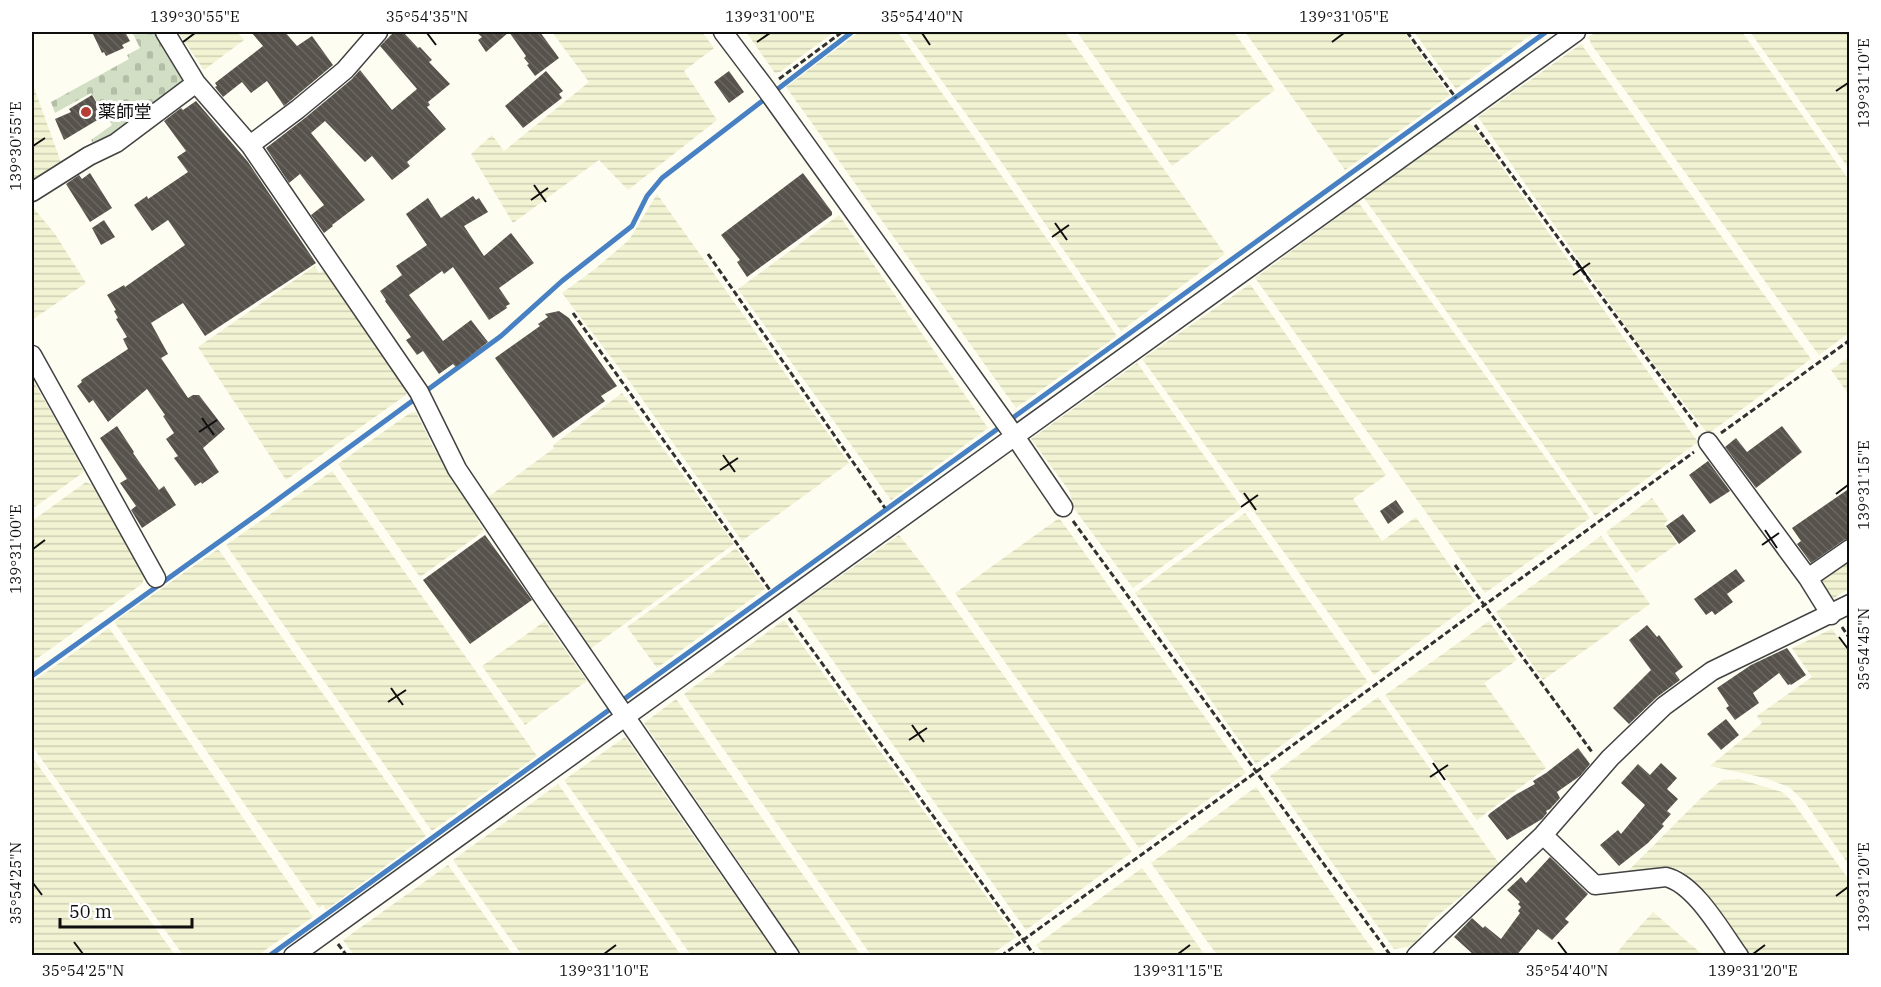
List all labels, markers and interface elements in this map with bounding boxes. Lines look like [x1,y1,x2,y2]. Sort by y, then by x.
text: 139°30'55"E [150,7,240,26]
text: 35°54'35"N [386,7,468,26]
text: 139°31'00"E [725,7,815,26]
text: 35°54'40"N [881,7,963,26]
text: 139°31'05"E [1299,7,1389,26]
text: 139°31'10"E [1854,38,1873,128]
place label: 薬師堂 [98,100,152,123]
text: 139°30'55"E [6,101,25,191]
marker: 薬師堂 [79,105,93,119]
text: 139°31'15"E [1854,440,1873,530]
text: 139°31'00"E [6,504,25,594]
text: 35°54'45"N [1854,608,1873,690]
text: 35°54'25"N [6,842,25,924]
text: 139°31'20"E [1854,842,1873,932]
scale bar [60,891,192,929]
text: 50 m [69,900,112,923]
text: 35°54'25"N [42,961,124,980]
text: 139°31'10"E [559,961,649,980]
text: 139°31'15"E [1133,961,1223,980]
text: 35°54'40"N [1526,961,1608,980]
text: 139°31'20"E [1708,961,1798,980]

